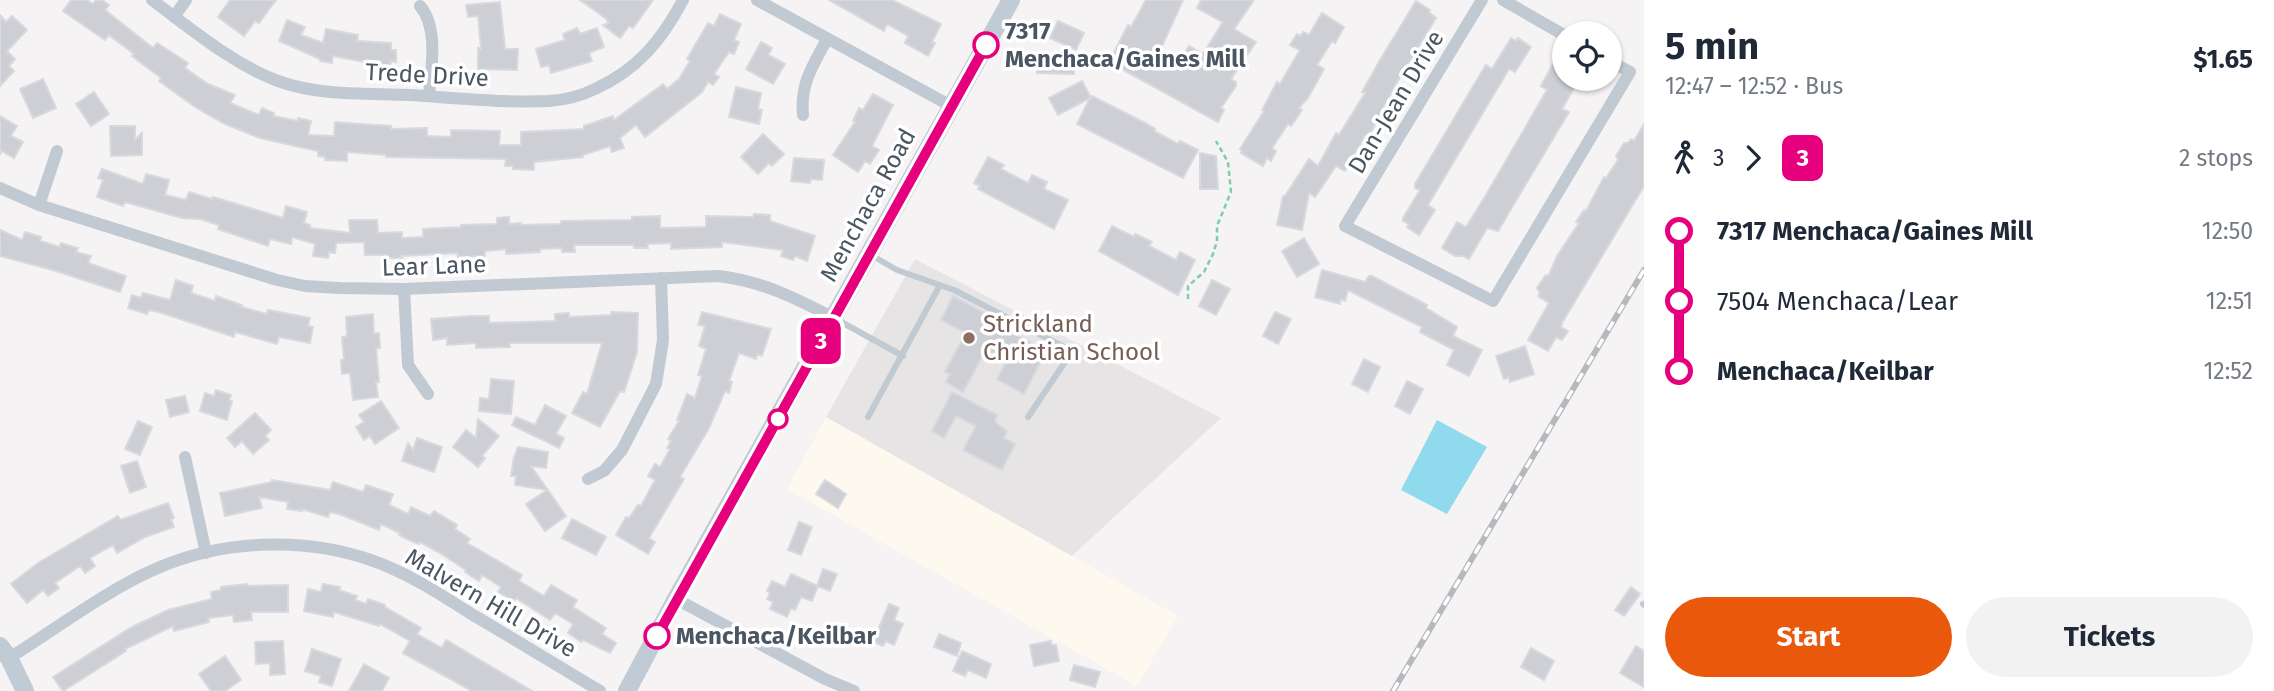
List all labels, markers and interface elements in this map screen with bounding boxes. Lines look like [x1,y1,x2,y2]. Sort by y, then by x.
place label: 7317 Menchaca/Gaines Mill [1005,17,1246,73]
map controls [1552,21,1622,91]
button: locate [1552,21,1622,91]
text: 5 min [1665,23,1759,69]
street label: Dan-Jean Drive [1342,25,1450,179]
marker: 7317 Menchaca/Gaines Mill [973,32,999,58]
text: $1.65 [2193,44,2253,75]
street label: Trede Drive [365,58,489,92]
text: 12:47 – 12:52 · Bus [1665,72,1843,100]
street label: Menchaca Road [814,124,922,286]
icon: walk [1665,139,1703,177]
icon: forward [1734,139,1772,177]
text: 3 [1713,144,1724,172]
text: 3 [1796,144,1809,172]
text: 2 stops [2179,144,2253,172]
text: 7317 Menchaca/Gaines Mill [1717,216,2033,247]
text: 12:50 [2202,217,2253,245]
street label: Lear Lane [381,250,487,282]
text: 7504 Menchaca/Lear [1717,286,1958,317]
text: 12:51 [2206,287,2253,315]
place label: Strickland Christian School [983,310,1160,366]
line badge: 3 [798,318,844,364]
text: 3 [815,327,827,355]
marker: Strickland Christian School [961,330,977,346]
text: Menchaca/Keilbar [1717,356,1934,387]
text: 12:52 [2203,357,2253,385]
unlabelled marker [768,409,788,429]
street label: Malvern Hill Drive [401,543,581,663]
button: Start [1665,597,1952,677]
button: Tickets [1966,597,2253,677]
place label: Menchaca/Keilbar [676,622,876,650]
marker: Menchaca/Keilbar [644,623,670,649]

